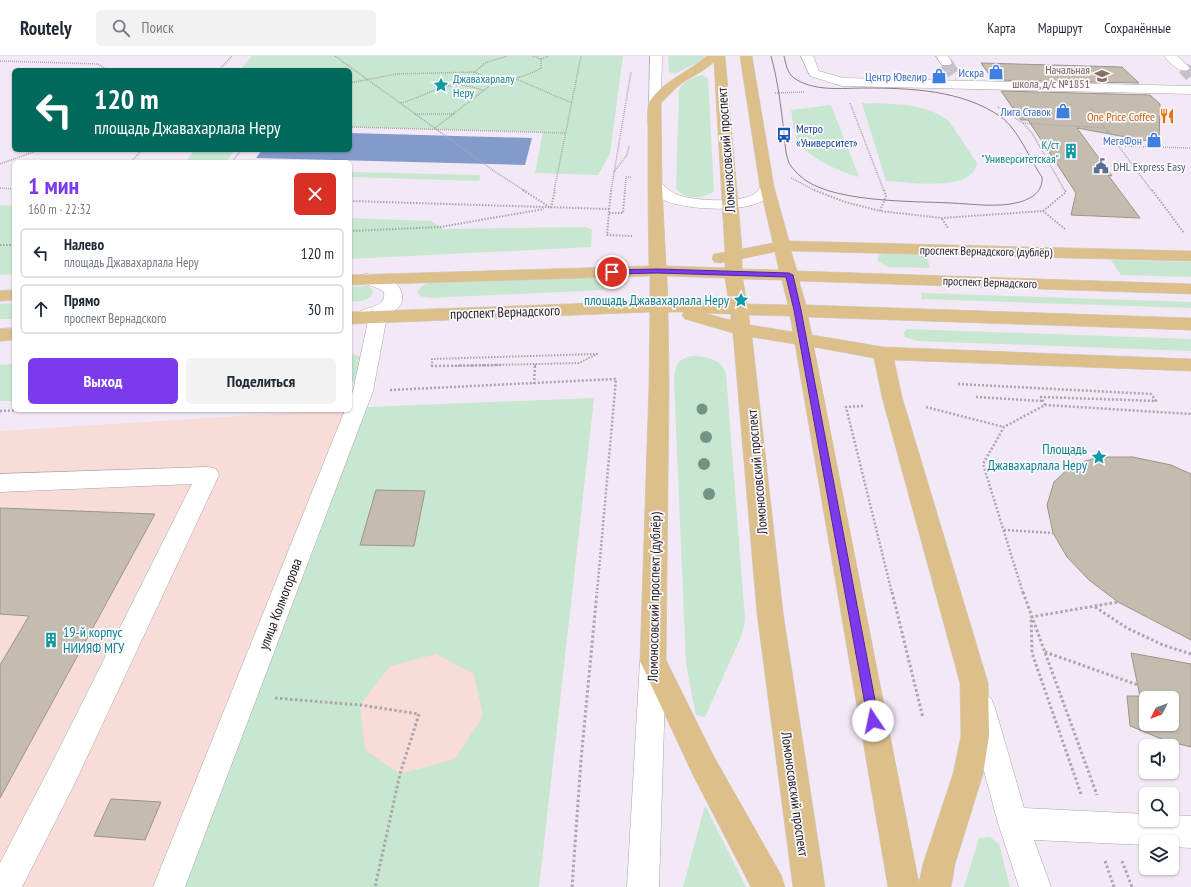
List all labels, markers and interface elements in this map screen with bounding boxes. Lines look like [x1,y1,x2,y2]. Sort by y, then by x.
search box [96,10,376,46]
text: Routely [20,16,72,40]
icon: search [110,17,132,39]
text: Поиск [142,18,174,37]
text: Карта [987,19,1016,37]
text: Маршрут [1038,19,1082,37]
text: Сохранённые [1104,19,1171,37]
place label: Начальная школа, д/с №1851 [1012,62,1090,91]
shop icon: Искра [987,63,1005,81]
place label: Искра [959,65,984,80]
shop icon: Центр Ювелир [930,67,948,85]
school or university icon: Начальная школа, д/с №1851 [1093,67,1111,85]
place label: Центр Ювелир [865,69,927,84]
place label: Джавахарлалу Неру [453,71,515,100]
place icon: Джавахарлалу Неру [432,76,450,94]
text: 120 m [94,80,158,117]
icon: left [28,84,80,136]
street label: Ломоносовский проспект [713,86,739,214]
shop icon: Лига Ставок [1054,102,1072,120]
place label: Лига Ставок [1000,104,1051,119]
restaurant icon: One Price Coffee [1158,107,1176,125]
place label: One Price Coffee [1087,109,1155,124]
text: площадь Джавахарлала Неру [94,116,281,139]
place label: Метро «Университет» [796,121,858,150]
bus stop icon: Метро «Университет» [775,126,793,144]
shop icon: МегаФон [1145,131,1163,149]
place label: МегаФон [1103,133,1142,148]
place label: К/ст "Университетская" [981,137,1059,166]
building icon: К/ст "Университетская" [1062,142,1080,160]
public building icon: DHL Express Easy [1092,157,1110,175]
place label: DHL Express Easy [1113,159,1186,174]
text: 1 мин [28,170,79,201]
button: close [294,173,336,215]
text: 160 m · 22:32 [28,201,91,218]
text: Налево [64,235,104,254]
icon: left [30,242,52,264]
street label: проспект Вернадского (дублёр) [920,242,1053,260]
text: 120 m [301,244,334,263]
text: площадь Джавахарлала Неру [64,254,199,271]
pin [595,255,629,289]
icon: arrive [601,261,623,283]
street label: проспект Вернадского [943,273,1037,291]
text: Прямо [64,291,100,310]
place label: площадь Джавахарлала Неру [584,291,730,309]
place icon: площадь Джавахарлала Неру [732,291,750,309]
icon: ahead [30,298,52,320]
text: 30 m [308,300,334,319]
street label: проспект Вернадского [450,301,560,323]
text: проспект Вернадского [64,310,166,327]
button: Выход [28,358,178,404]
button: Поделиться [186,358,336,404]
street label: Ломоносовский проспект [743,408,772,536]
place label: Площадь Джавахарлала Неру [988,440,1088,474]
place icon: Площадь Джавахарлала Неру [1090,448,1108,466]
street label: Ломоносовский проспект (дублёр) [644,511,664,683]
street label: улица Колмогорова [254,556,306,652]
place label: 19-й корпус НИИЯФ МГУ [63,623,125,657]
building icon: 19-й корпус НИИЯФ МГУ [42,631,60,649]
north arrow [1139,691,1179,731]
map controls [1139,691,1179,875]
position arrow [852,700,894,742]
street label: Ломоносовский проспект [777,730,813,858]
button: sound [1139,739,1179,779]
button: search [1139,787,1179,827]
button: layers [1139,835,1179,875]

